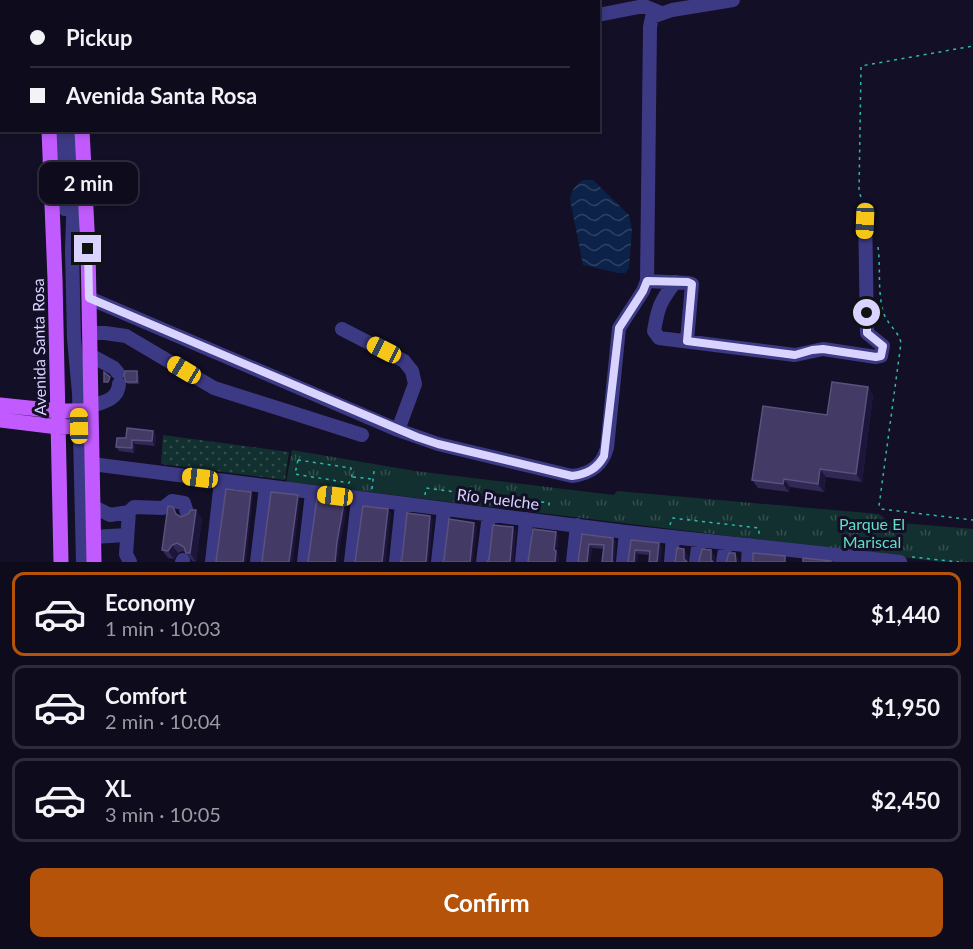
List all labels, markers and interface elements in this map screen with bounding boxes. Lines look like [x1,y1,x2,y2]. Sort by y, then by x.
text: Pickup [66,24,132,51]
text: Avenida Santa Rosa [66,82,257,109]
callout: 2 min [38,162,138,204]
text: 2 min [64,171,113,195]
car [855,203,875,239]
route end [74,235,101,262]
street label: Avenida Santa Rosa [28,278,49,416]
route start [853,299,880,326]
car [364,334,404,366]
car [164,353,204,387]
car [70,408,88,444]
car [181,467,219,489]
street label: Río Puelche [456,484,540,513]
car [316,485,354,507]
park label: Parque El Mariscal [839,514,905,551]
icon: car [33,587,87,641]
text: Economy [105,589,195,616]
text: $1,440 [871,601,940,628]
text: 1 min · 10:03 [105,616,221,640]
icon: car [33,680,87,734]
text: Comfort [105,682,187,709]
text: $1,950 [871,694,940,721]
text: 2 min · 10:04 [105,709,221,733]
icon: car [33,773,87,827]
text: XL [105,775,131,802]
text: $2,450 [871,787,940,814]
text: 3 min · 10:05 [105,802,221,826]
button: Confirm [30,868,943,937]

